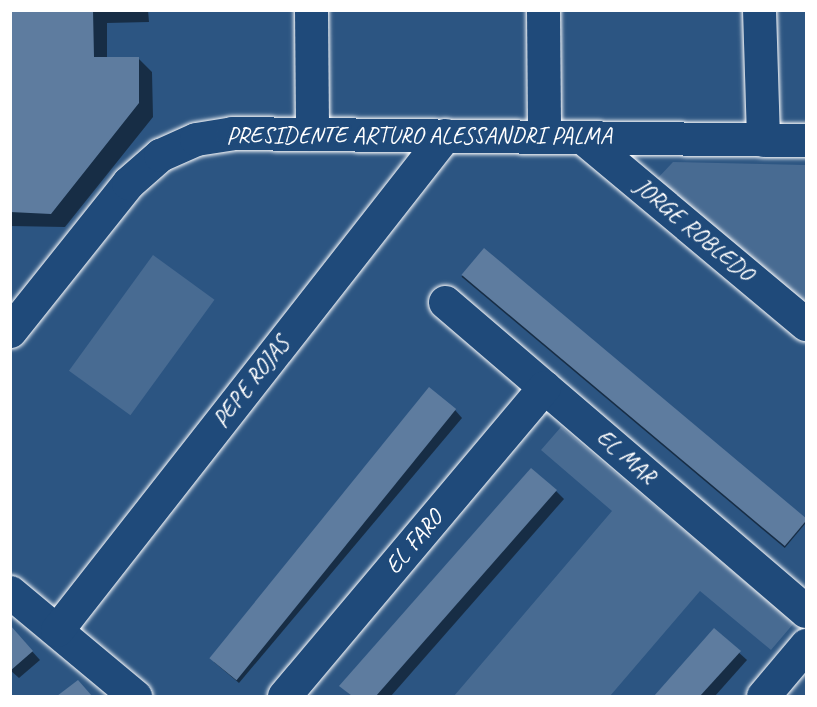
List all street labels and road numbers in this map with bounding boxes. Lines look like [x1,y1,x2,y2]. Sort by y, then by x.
street label: PRESIDENTE ARTURO ALESSANDRI PALMA [226,122,612,150]
street label: JORGE ROBLEDO [629,172,759,288]
street label: PEPE ROJAS [206,330,296,434]
street label: EL MAR [590,423,662,491]
street label: EL FARO [379,504,449,580]

